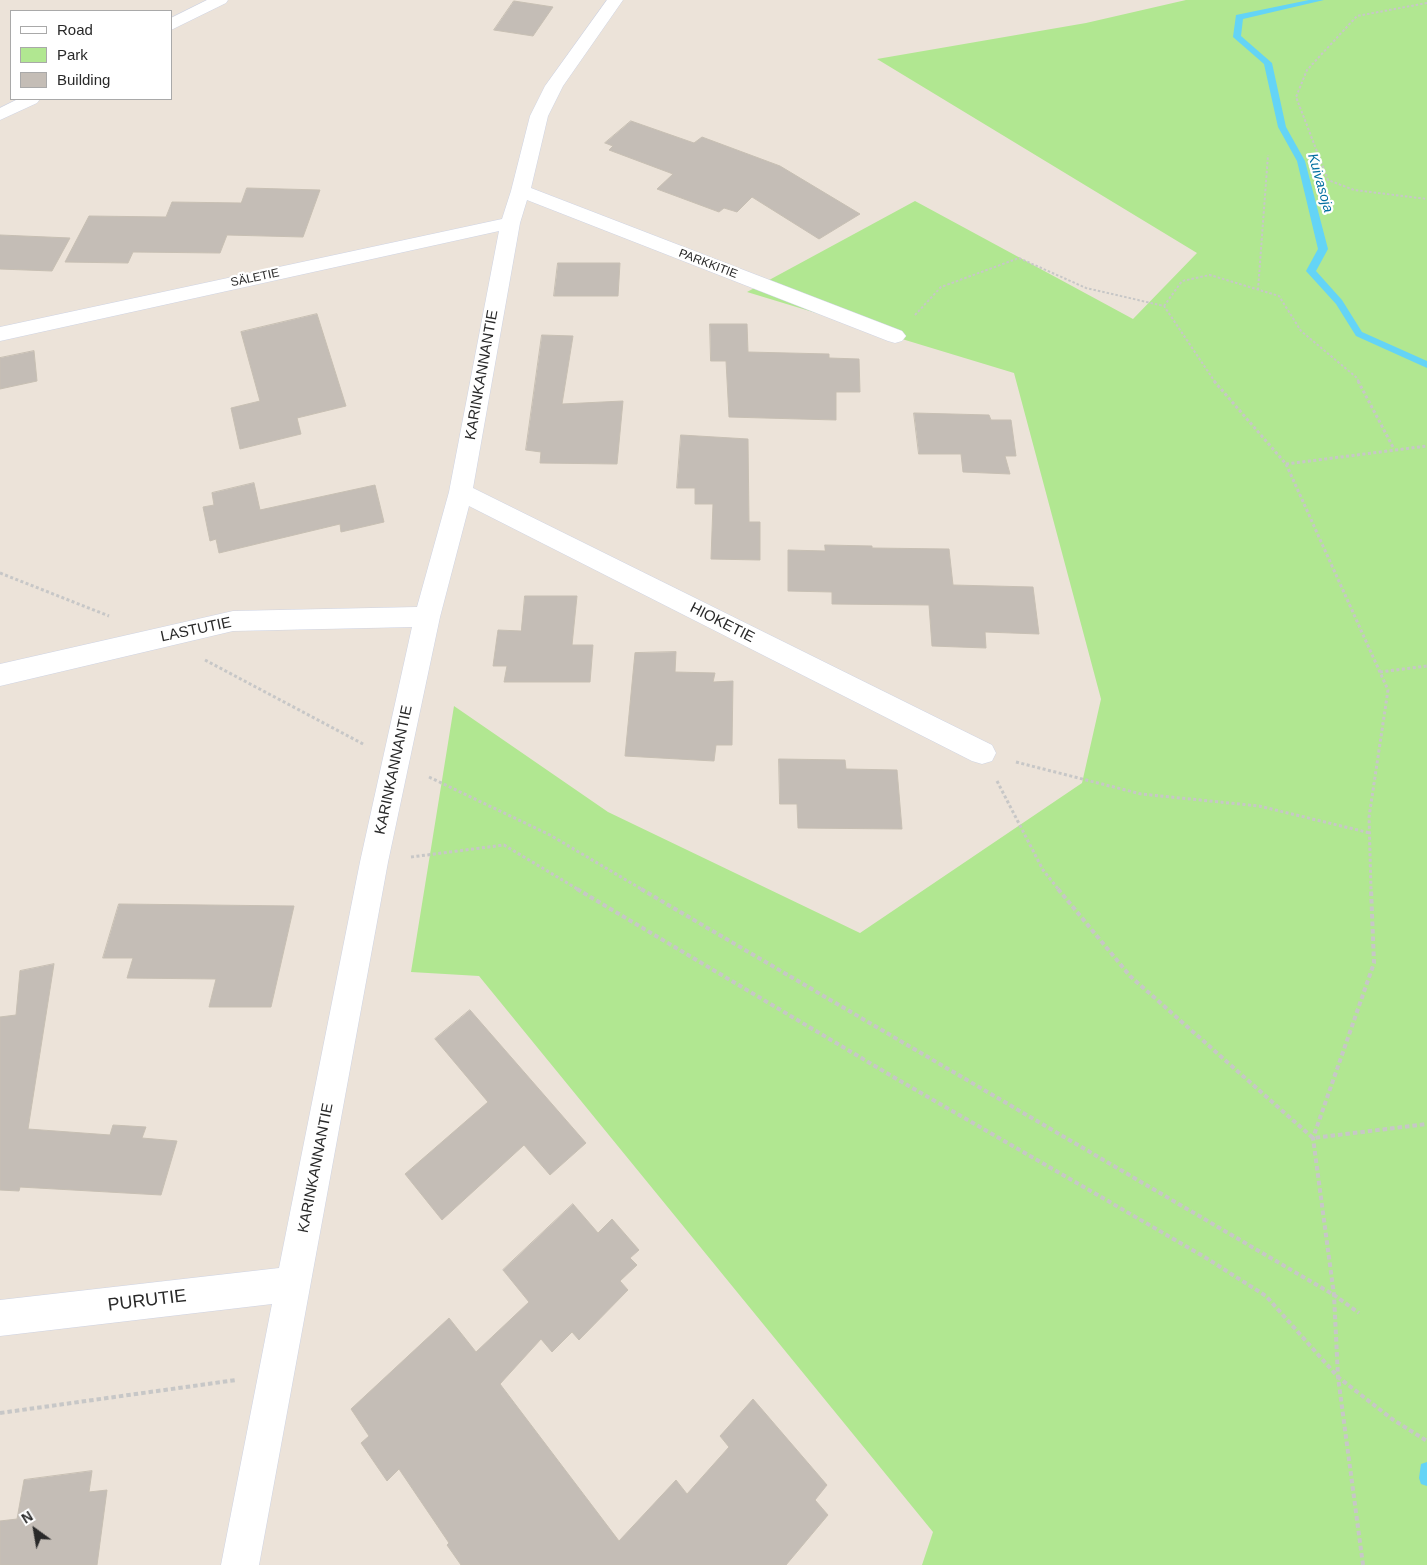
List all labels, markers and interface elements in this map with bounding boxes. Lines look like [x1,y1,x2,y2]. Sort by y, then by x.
legend [10,10,172,100]
text: Road [57,21,93,38]
text: Park [57,46,88,63]
text: Building [57,71,110,88]
water label: Kuivasoja [1304,152,1336,214]
street label: PARKKITIE [677,246,739,282]
street label: SÄLETIE [229,266,281,290]
street label: KARINKANNANTIE [462,309,502,441]
street label: HIOKETIE [687,599,757,647]
street label: LASTUTIE [159,614,233,646]
street label: KARINKANNANTIE [372,704,416,836]
street label: KARINKANNANTIE [295,1102,337,1234]
street label: PURUTIE [106,1285,188,1317]
north arrow [10,1505,60,1555]
text: N [19,1508,36,1527]

